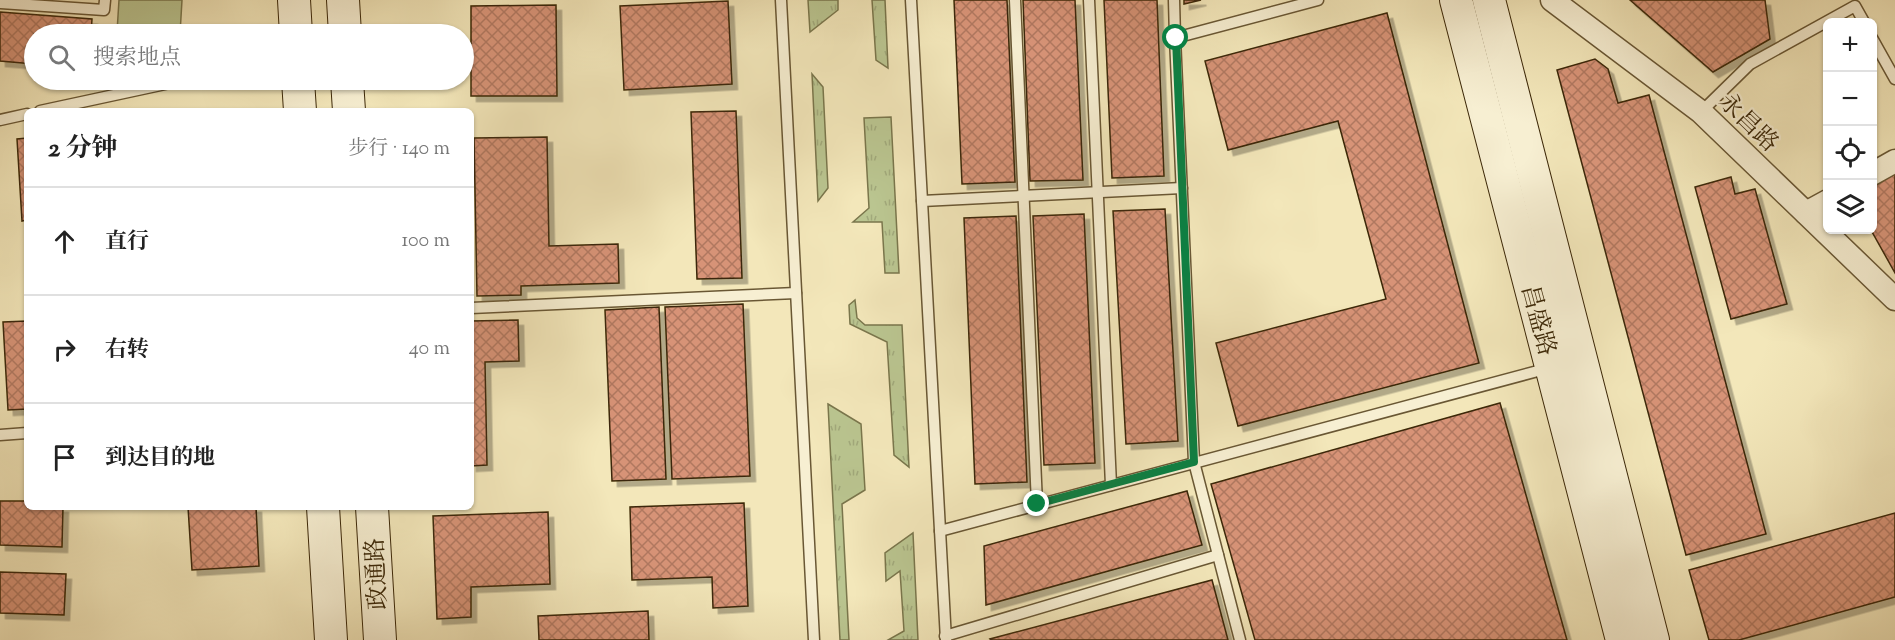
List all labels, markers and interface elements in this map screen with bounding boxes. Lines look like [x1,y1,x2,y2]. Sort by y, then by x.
map controls [1823,18,1877,234]
button: + [1823,18,1877,72]
search box [24,24,474,90]
route start [1162,24,1188,50]
icon: search [45,41,78,74]
text: 搜索地点 [93,43,181,75]
button: − [1823,72,1877,126]
street label: 永昌路 [1710,86,1785,161]
button: locate [1823,126,1877,180]
text: 2 分钟 [48,131,118,168]
text: 步行 · 140 m [348,135,450,164]
button: layers [1823,180,1877,234]
icon: ahead [48,225,81,258]
text: 直行 [105,227,149,259]
text: 100 m [401,227,450,256]
street label: 昌盛路 [1511,281,1563,360]
icon: right [48,333,81,366]
text: 右转 [105,335,149,367]
text: 40 m [409,335,450,364]
icon: arrive [48,441,81,474]
text: 到达目的地 [105,443,215,475]
route end [1023,490,1049,516]
street label: 政通路 [359,537,397,611]

